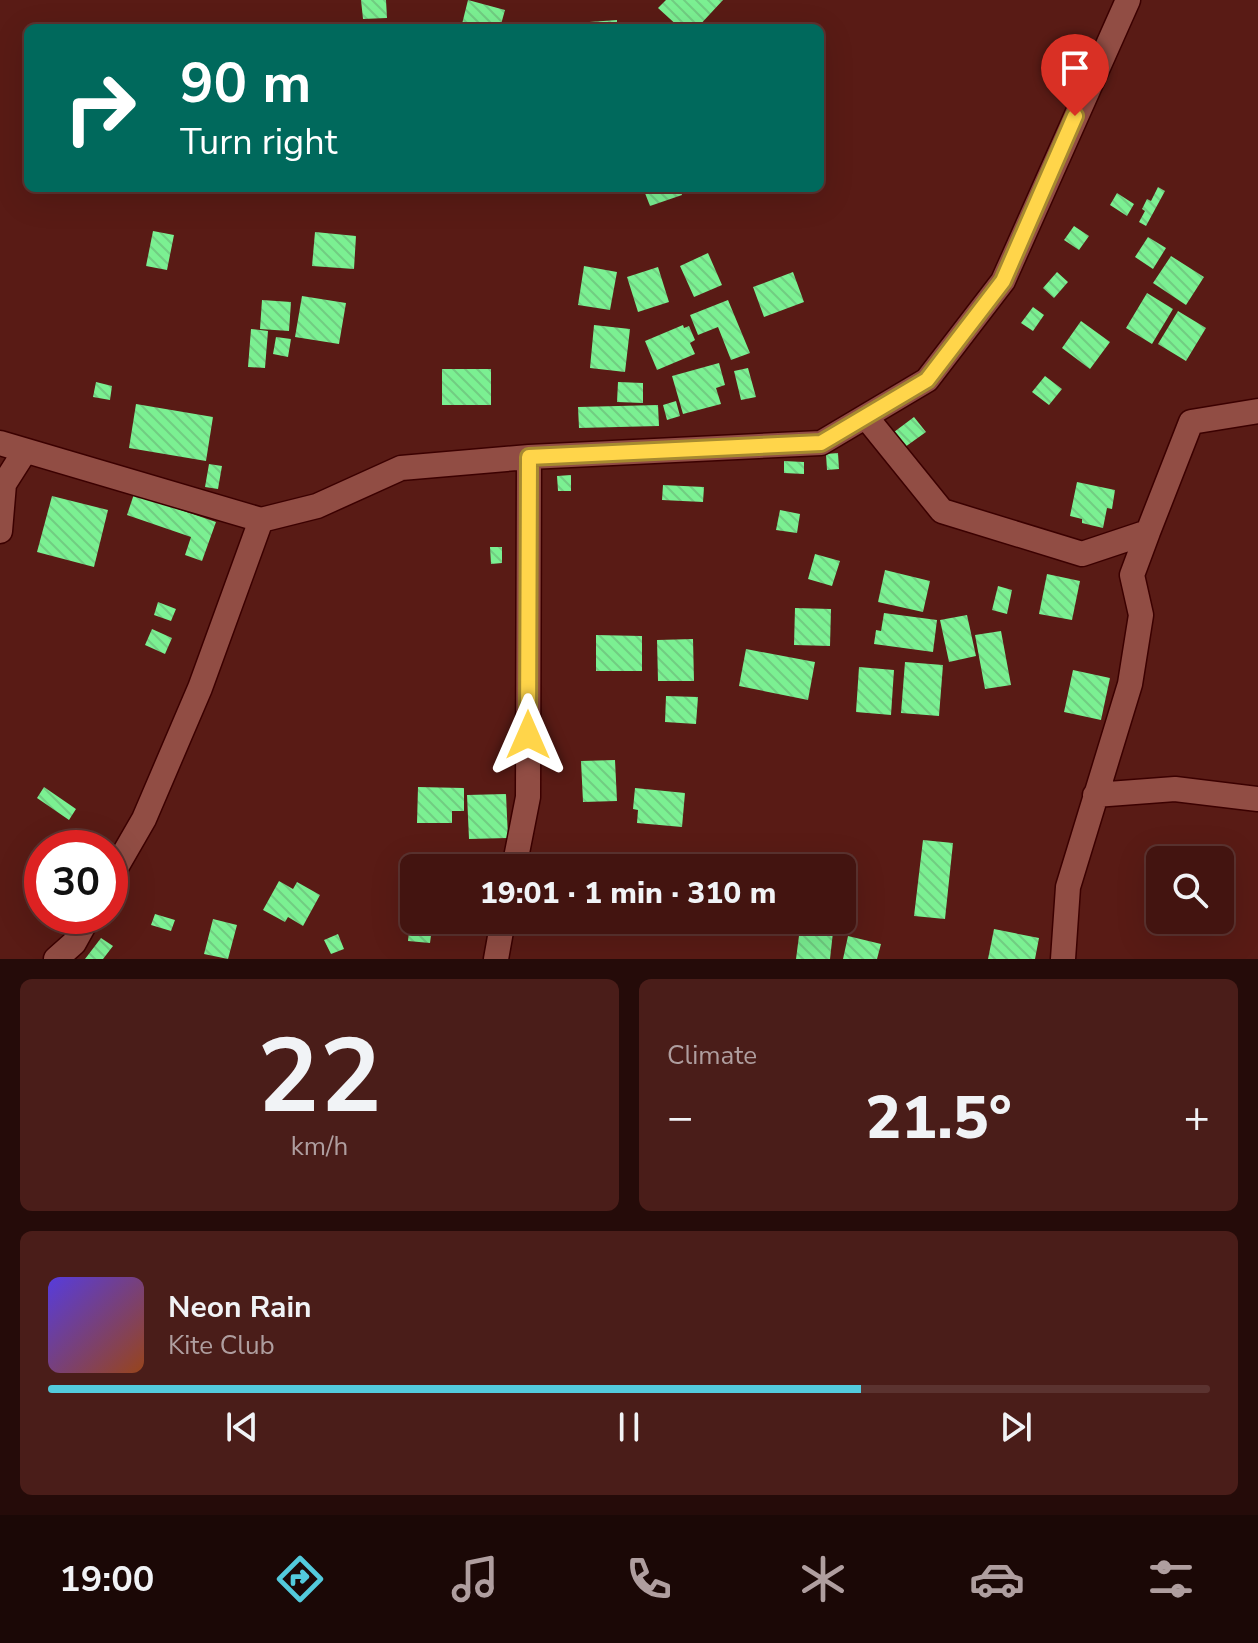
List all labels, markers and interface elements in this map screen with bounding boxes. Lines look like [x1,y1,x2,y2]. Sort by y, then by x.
pin [1041,34,1109,116]
text: 90 m [180,45,311,122]
icon: arrive [1053,46,1097,90]
icon: right [48,56,152,160]
text: Turn right [180,118,337,167]
position arrow [486,693,570,777]
speed limit sign: 30 [24,830,128,934]
map controls [1146,846,1234,934]
button: search [1146,846,1234,934]
text: 19:01 · 1 min · 310 m [480,873,776,914]
text: 22 [257,1006,382,1148]
text: Climate [667,1038,757,1073]
text: 21.5° [865,1077,1012,1159]
text: − [667,1088,693,1148]
text: + [1184,1088,1210,1148]
text: km/h [291,1129,348,1164]
text: Neon Rain [168,1287,312,1328]
text: Kite Club [168,1328,275,1363]
icon: previous [220,1405,264,1449]
icon: pause [607,1405,651,1449]
icon: next [994,1405,1038,1449]
icon: directions [272,1551,328,1607]
icon: music [447,1551,503,1607]
icon: phone [621,1551,677,1607]
icon: climate [795,1551,851,1607]
icon: car [969,1551,1025,1607]
icon: filters [1143,1551,1199,1607]
text: 19:00 [59,1555,154,1604]

